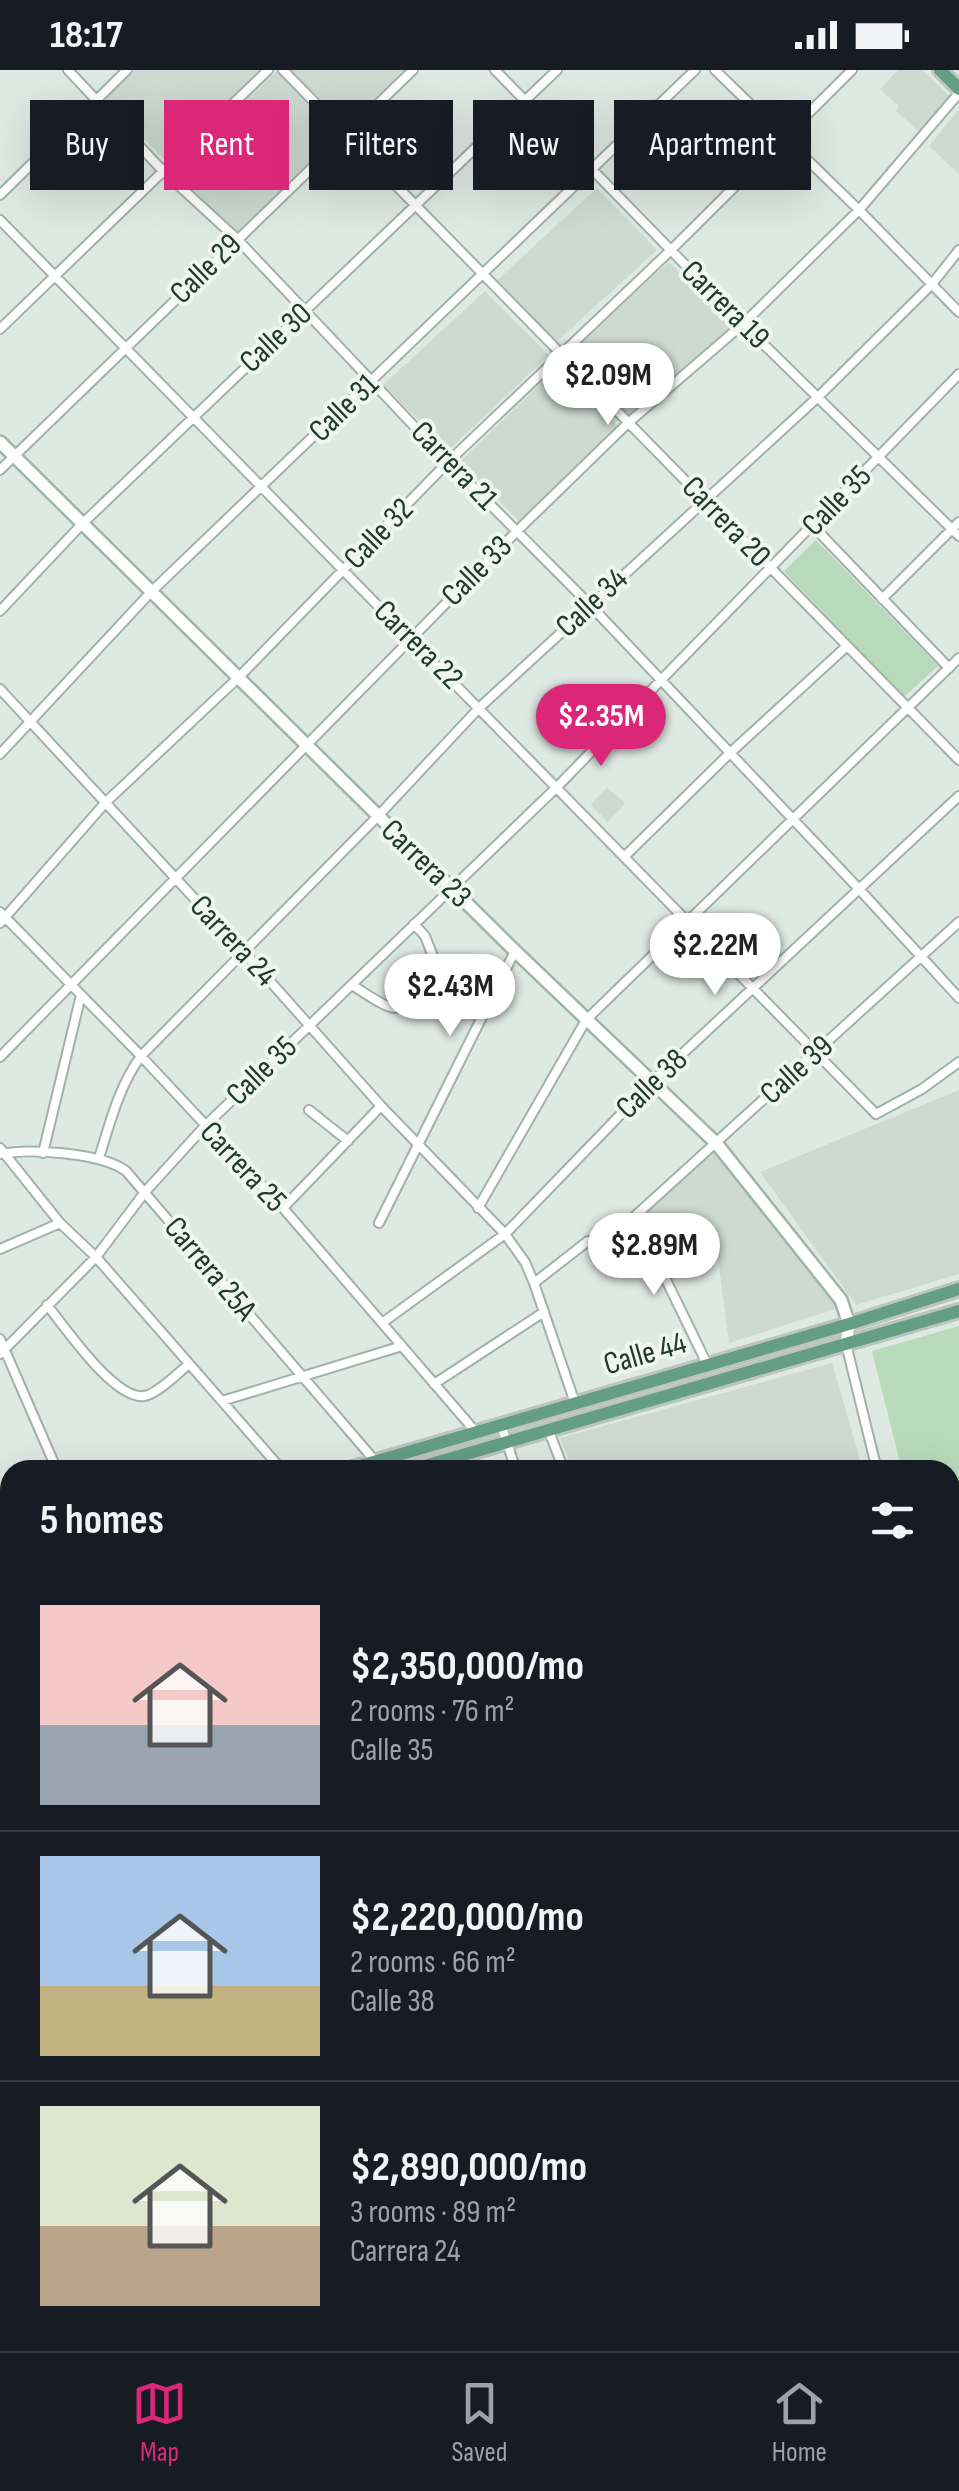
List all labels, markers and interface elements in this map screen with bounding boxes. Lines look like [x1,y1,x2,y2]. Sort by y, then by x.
text: 18:17 [50,13,123,58]
chip: Buy [30,100,144,190]
chip: Rent [164,100,289,190]
chip: Filters [309,100,453,190]
chip: New [473,100,594,190]
chip: Apartment [614,100,811,190]
street label: Calle 29 [162,226,250,312]
street label: Carrera 19 [673,253,777,357]
street label: Calle 30 [232,295,320,381]
pin: $2.09M [527,343,689,428]
text: $2.09M [564,356,652,395]
street label: Calle 31 [301,366,387,450]
street label: Carrera 21 [402,413,506,519]
street label: Calle 35 [794,457,880,545]
street label: Carrera 20 [673,468,779,576]
street label: Calle 32 [336,490,422,578]
street label: Calle 33 [434,528,520,614]
street label: Calle 34 [548,560,636,646]
street label: Carrera 22 [365,592,471,698]
pin: $2.35M [520,684,682,769]
text: $2.35M [558,697,644,736]
street label: Carrera 23 [373,812,479,916]
street label: Carrera 24 [181,887,285,995]
pin: $2.22M [634,913,796,998]
text: $2.22M [672,926,758,965]
pin: $2.43M [369,954,531,1039]
text: $2.43M [406,967,494,1006]
street label: Calle 39 [752,1027,842,1113]
street label: Calle 35 [218,1028,306,1114]
street label: Calle 38 [608,1041,696,1127]
street label: Carrera 25 [191,1113,295,1221]
street label: Carrera 25A [155,1209,265,1329]
pin: $2.89M [573,1213,735,1298]
text: $2.89M [610,1226,698,1265]
street label: Calle 44 [599,1324,691,1384]
icon: filters [865,1493,920,1548]
text: 5 homes [40,1495,164,1546]
text: $2,350,000/mo [350,1641,584,1692]
icon: home [120,1645,240,1765]
text: 2 rooms · 76 m² [350,1692,514,1731]
text: Calle 35 [350,1731,433,1770]
text: $2,220,000/mo [350,1892,584,1943]
icon: home [120,1896,240,2016]
text: 2 rooms · 66 m² [350,1943,516,1982]
text: Calle 38 [350,1982,435,2021]
text: $2,890,000/mo [350,2142,587,2193]
icon: home [120,2146,240,2266]
text: 3 rooms · 89 m² [350,2193,516,2232]
text: Carrera 24 [350,2232,460,2271]
tab: Map [132,2376,187,2469]
tab: Saved [451,2376,508,2469]
tab: Home [772,2376,827,2469]

